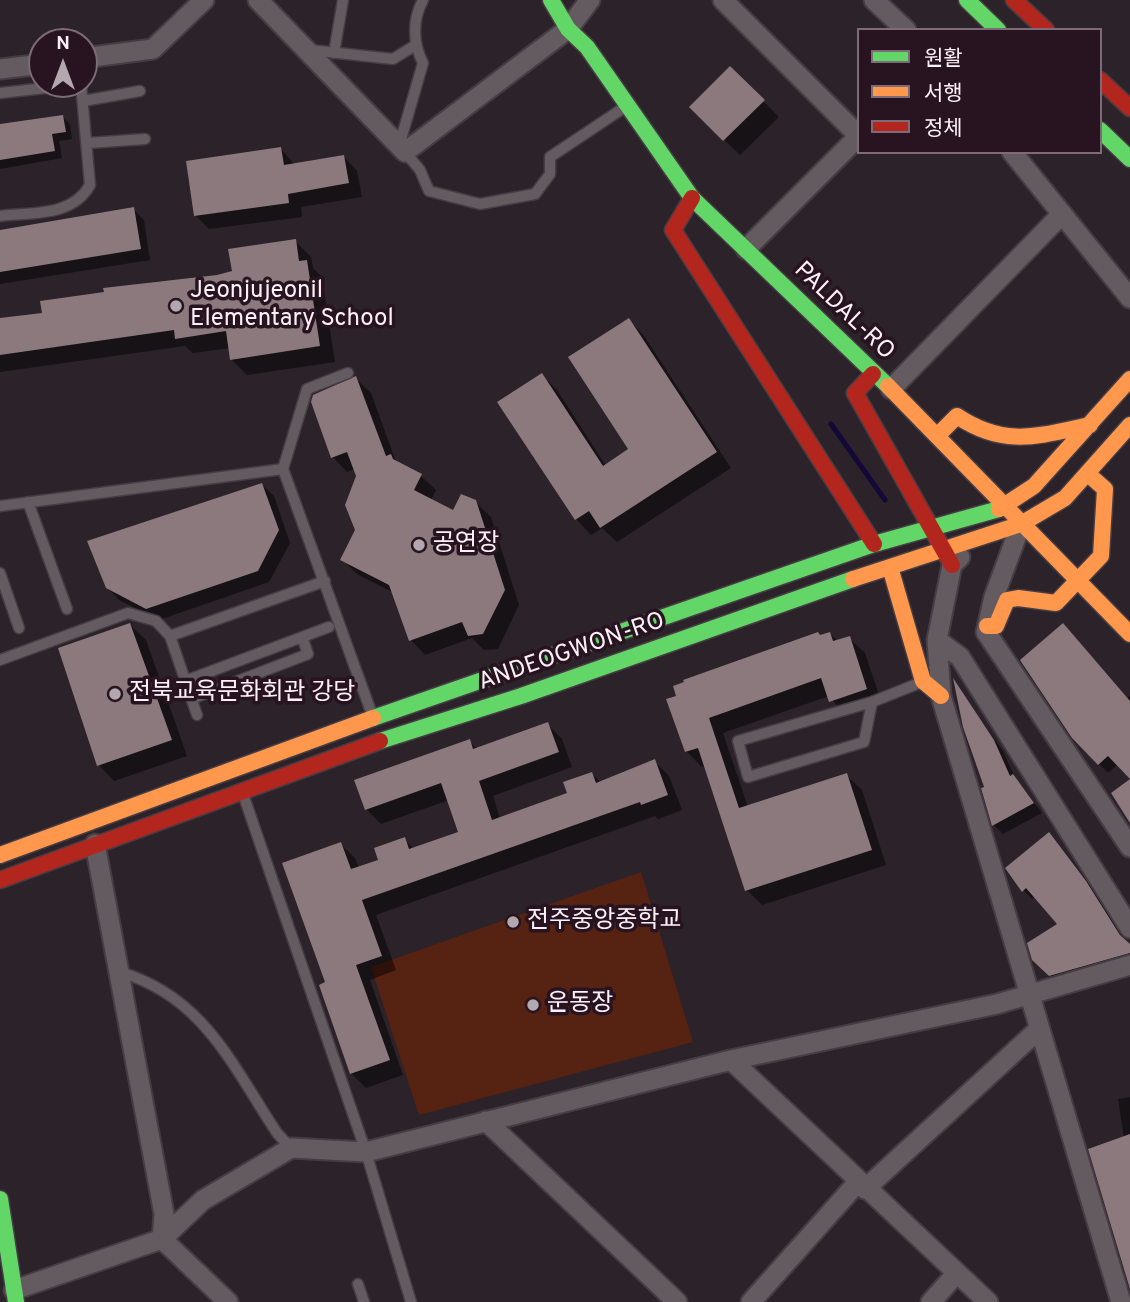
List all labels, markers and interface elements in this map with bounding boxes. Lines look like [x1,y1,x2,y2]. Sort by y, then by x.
north arrow [28,28,98,98]
legend [857,28,1102,154]
text: N [56,32,70,56]
text: 원활 [924,46,963,73]
text: 서행 [924,81,963,108]
text: 정체 [924,116,963,143]
street label: PALDAL-RO [787,257,899,367]
place label: Jeonjujeonil Elementary School [190,278,394,334]
marker: Jeonjujeonil Elementary School [168,298,184,314]
place label: 공연장 [433,531,499,559]
marker: 공연장 [411,537,427,553]
street label: ANDEOGWON-RO [475,608,669,698]
place label: 전북교육문화회관 강당 [129,680,355,708]
marker: 전북교육문화회관 강당 [107,686,123,702]
place label: 전주중앙중학교 [527,908,682,936]
marker: 전주중앙중학교 [505,914,521,930]
place label: 운동장 [547,991,613,1019]
marker: 운동장 [525,997,541,1013]

